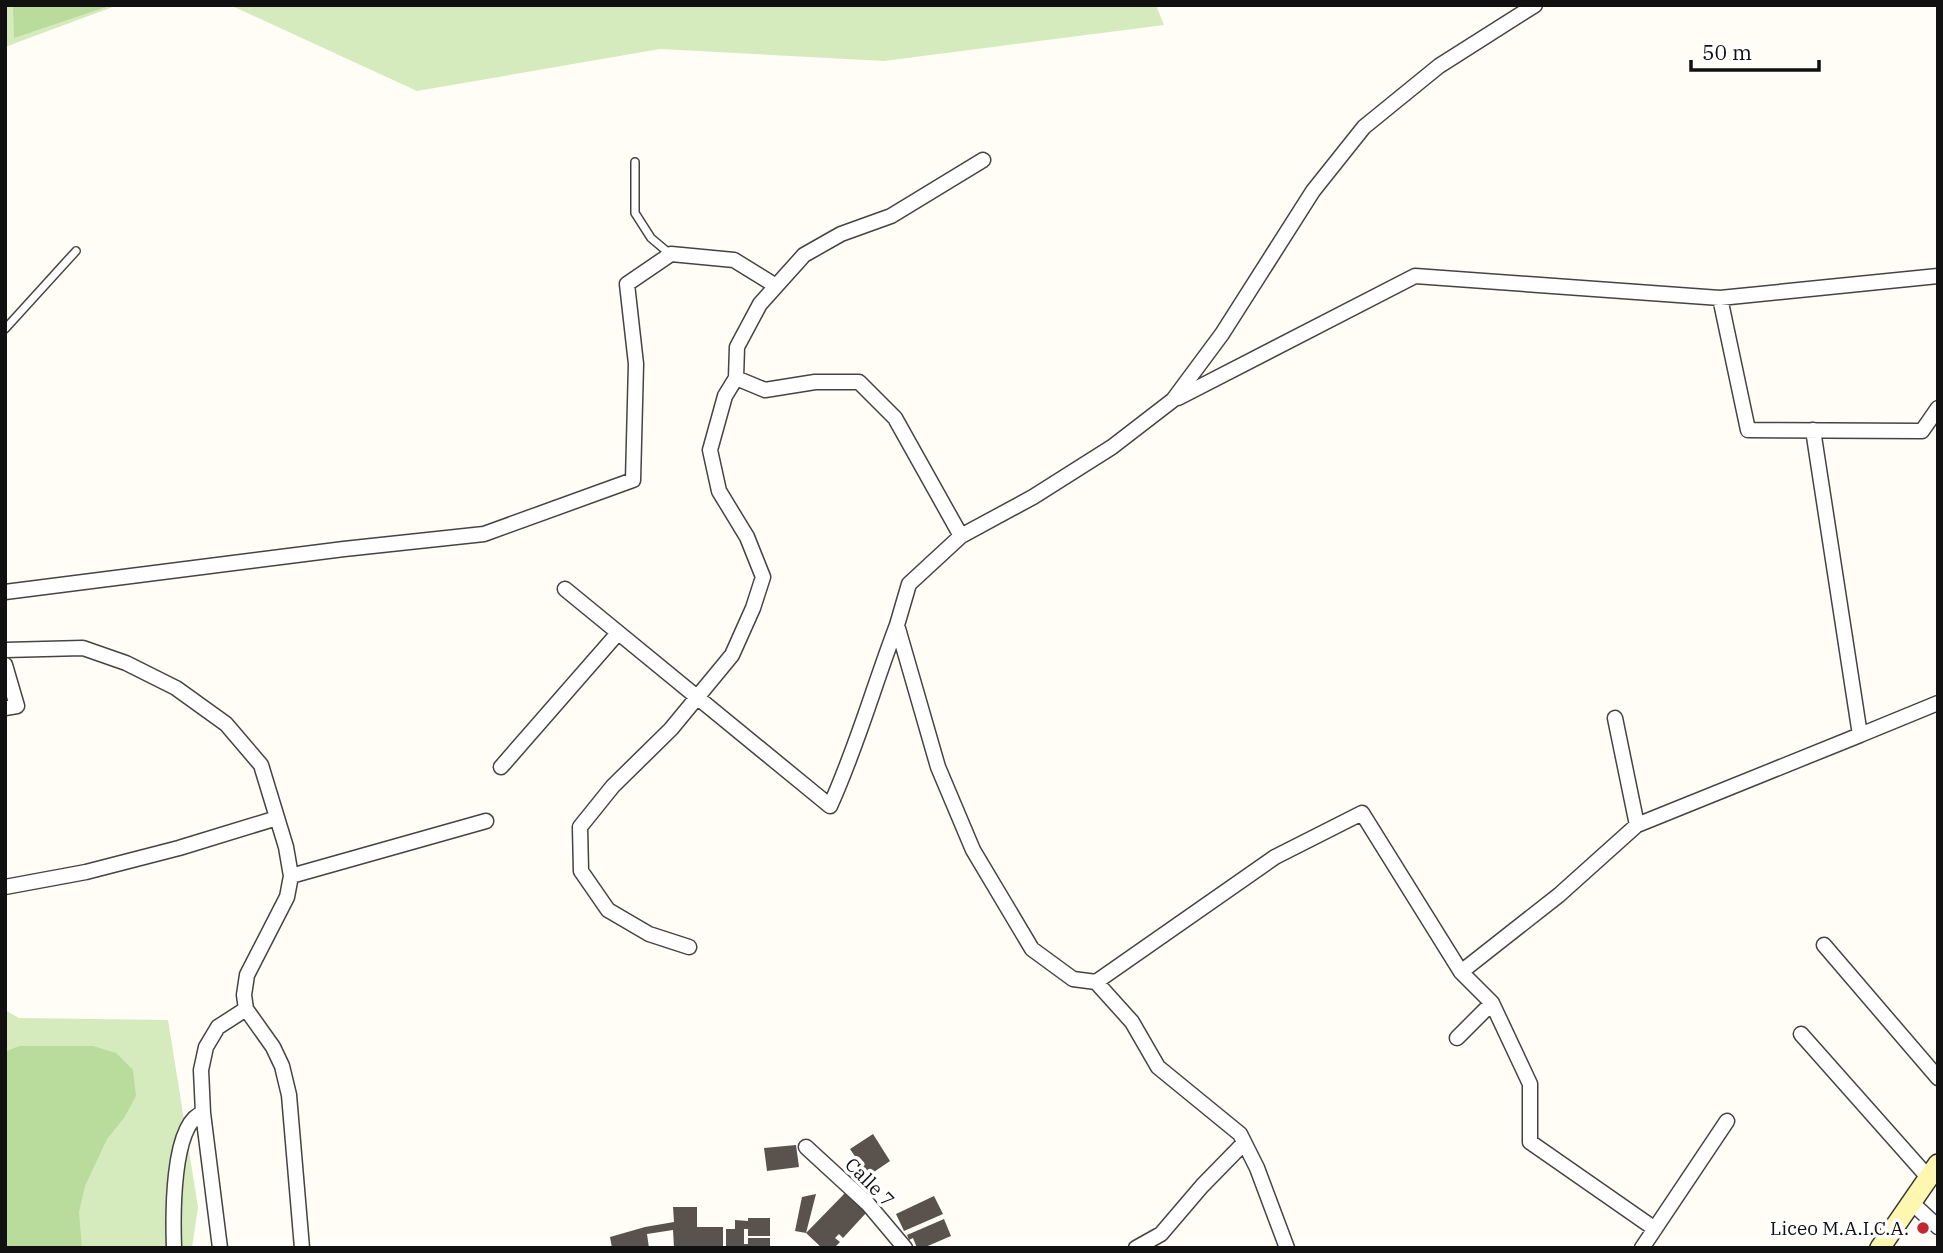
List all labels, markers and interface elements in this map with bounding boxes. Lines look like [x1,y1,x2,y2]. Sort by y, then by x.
scale bar [1691,28,1819,72]
text: 50 m [1702,38,1752,66]
street label: Calle 7 [840,1152,900,1212]
place label: Liceo M.A.I.C.A. [1770,1216,1909,1240]
marker: Liceo M.A.I.C.A. [1915,1220,1931,1236]

